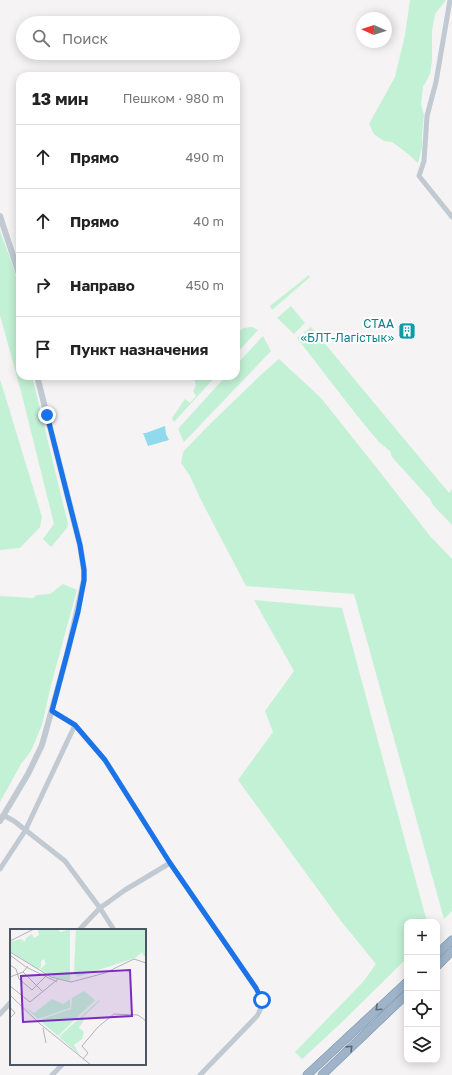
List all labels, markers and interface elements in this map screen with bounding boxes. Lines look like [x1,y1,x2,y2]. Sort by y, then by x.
north arrow [356,12,392,48]
search box [16,16,240,60]
icon: search [30,27,52,49]
text: Поиск [62,29,108,47]
text: 13 мин [32,88,88,109]
text: Пешком · 980 m [123,90,224,106]
icon: ahead [32,146,54,168]
text: Прямо [70,148,119,166]
text: 490 m [185,149,224,165]
icon: ahead [32,210,54,232]
text: Прямо [70,212,119,230]
text: 40 m [193,213,224,229]
icon: right [32,274,54,296]
text: Направо [70,276,135,294]
text: 450 m [186,277,224,293]
place label: СТАА «БЛТ-Лагістык» [300,316,394,345]
building icon: СТАА «БЛТ-Лагістык» [397,321,417,341]
icon: arrive [32,338,54,360]
text: Пункт назначения [70,340,208,358]
route end [38,406,56,424]
map controls [404,919,440,1063]
button: + [404,919,440,955]
inset map [10,929,146,1065]
button: − [404,955,440,991]
route start [253,991,271,1009]
button: locate [404,991,440,1027]
one-way arrow [376,1004,383,1011]
button: layers [404,1027,440,1063]
one-way arrow [345,1045,353,1053]

